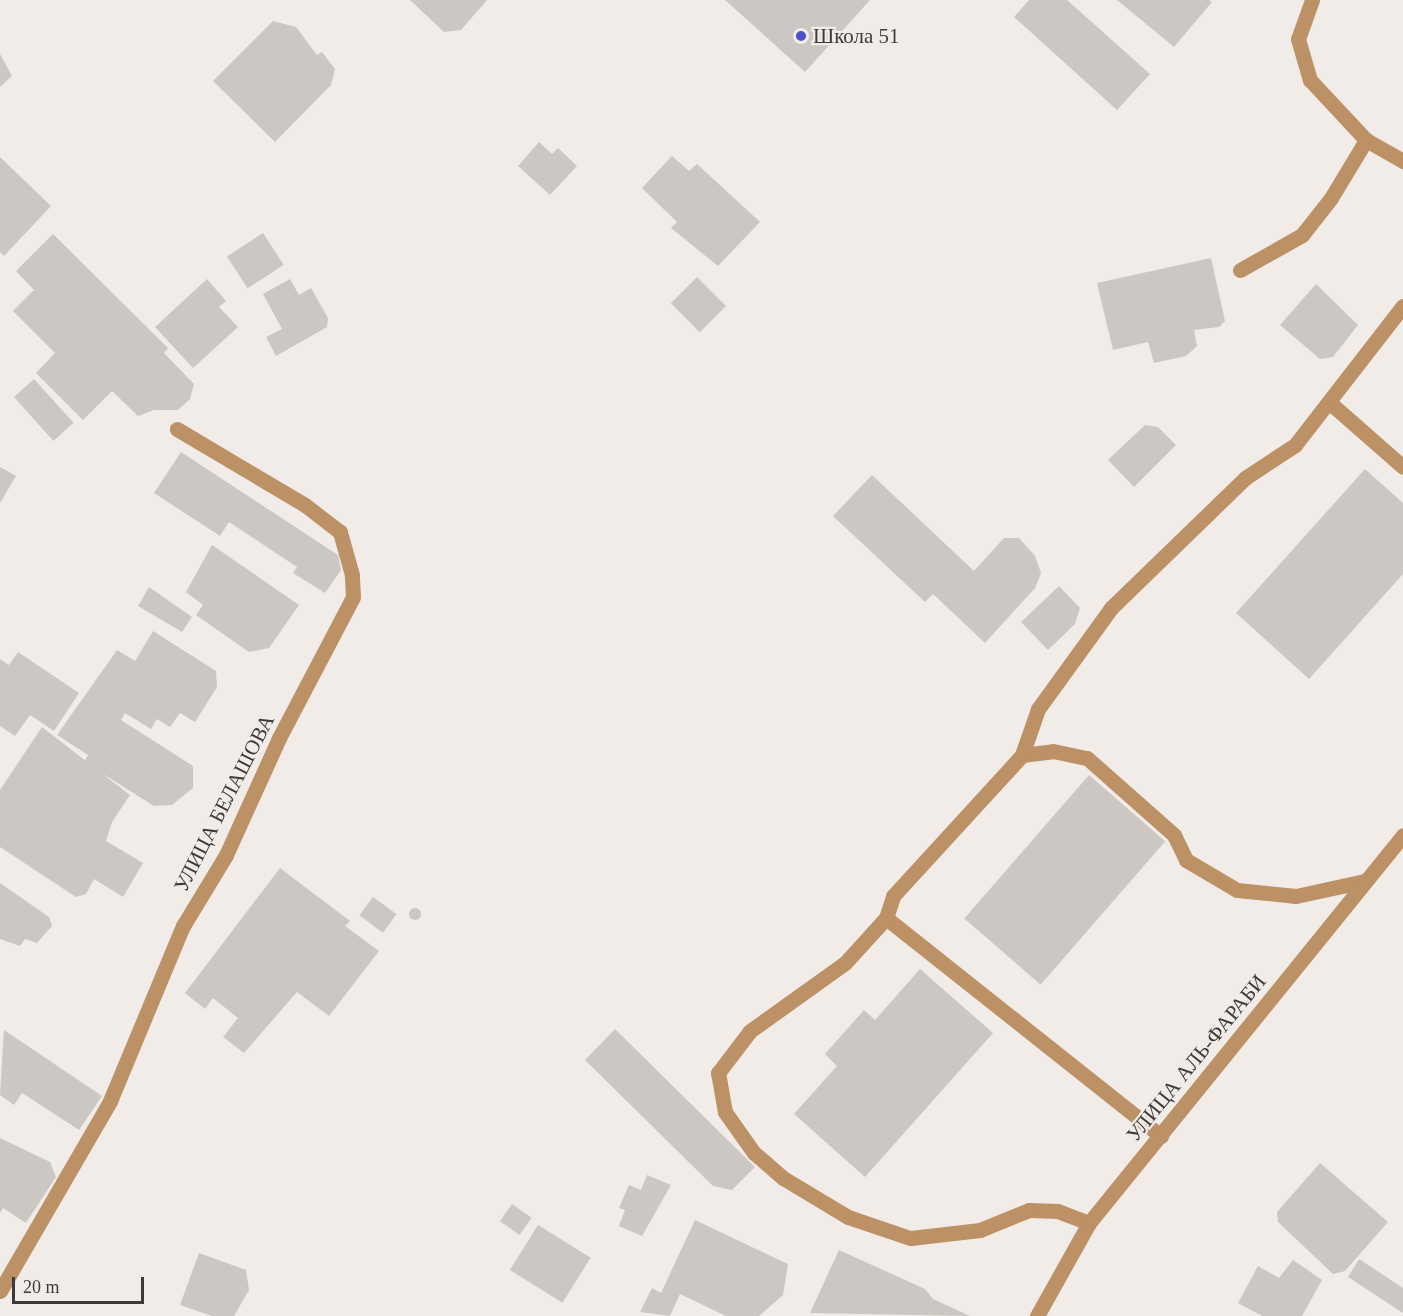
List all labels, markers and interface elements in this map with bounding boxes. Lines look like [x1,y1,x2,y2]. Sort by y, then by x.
place label: Школа 51 [813,23,900,49]
marker: Школа 51 [794,29,808,43]
street label: УЛИЦА БЕЛАШОВА [168,710,280,896]
street label: УЛИЦА АЛЬ-ФАРАБИ [1121,969,1271,1147]
scale bar [15,1265,147,1303]
text: 20 m [23,1277,60,1297]

